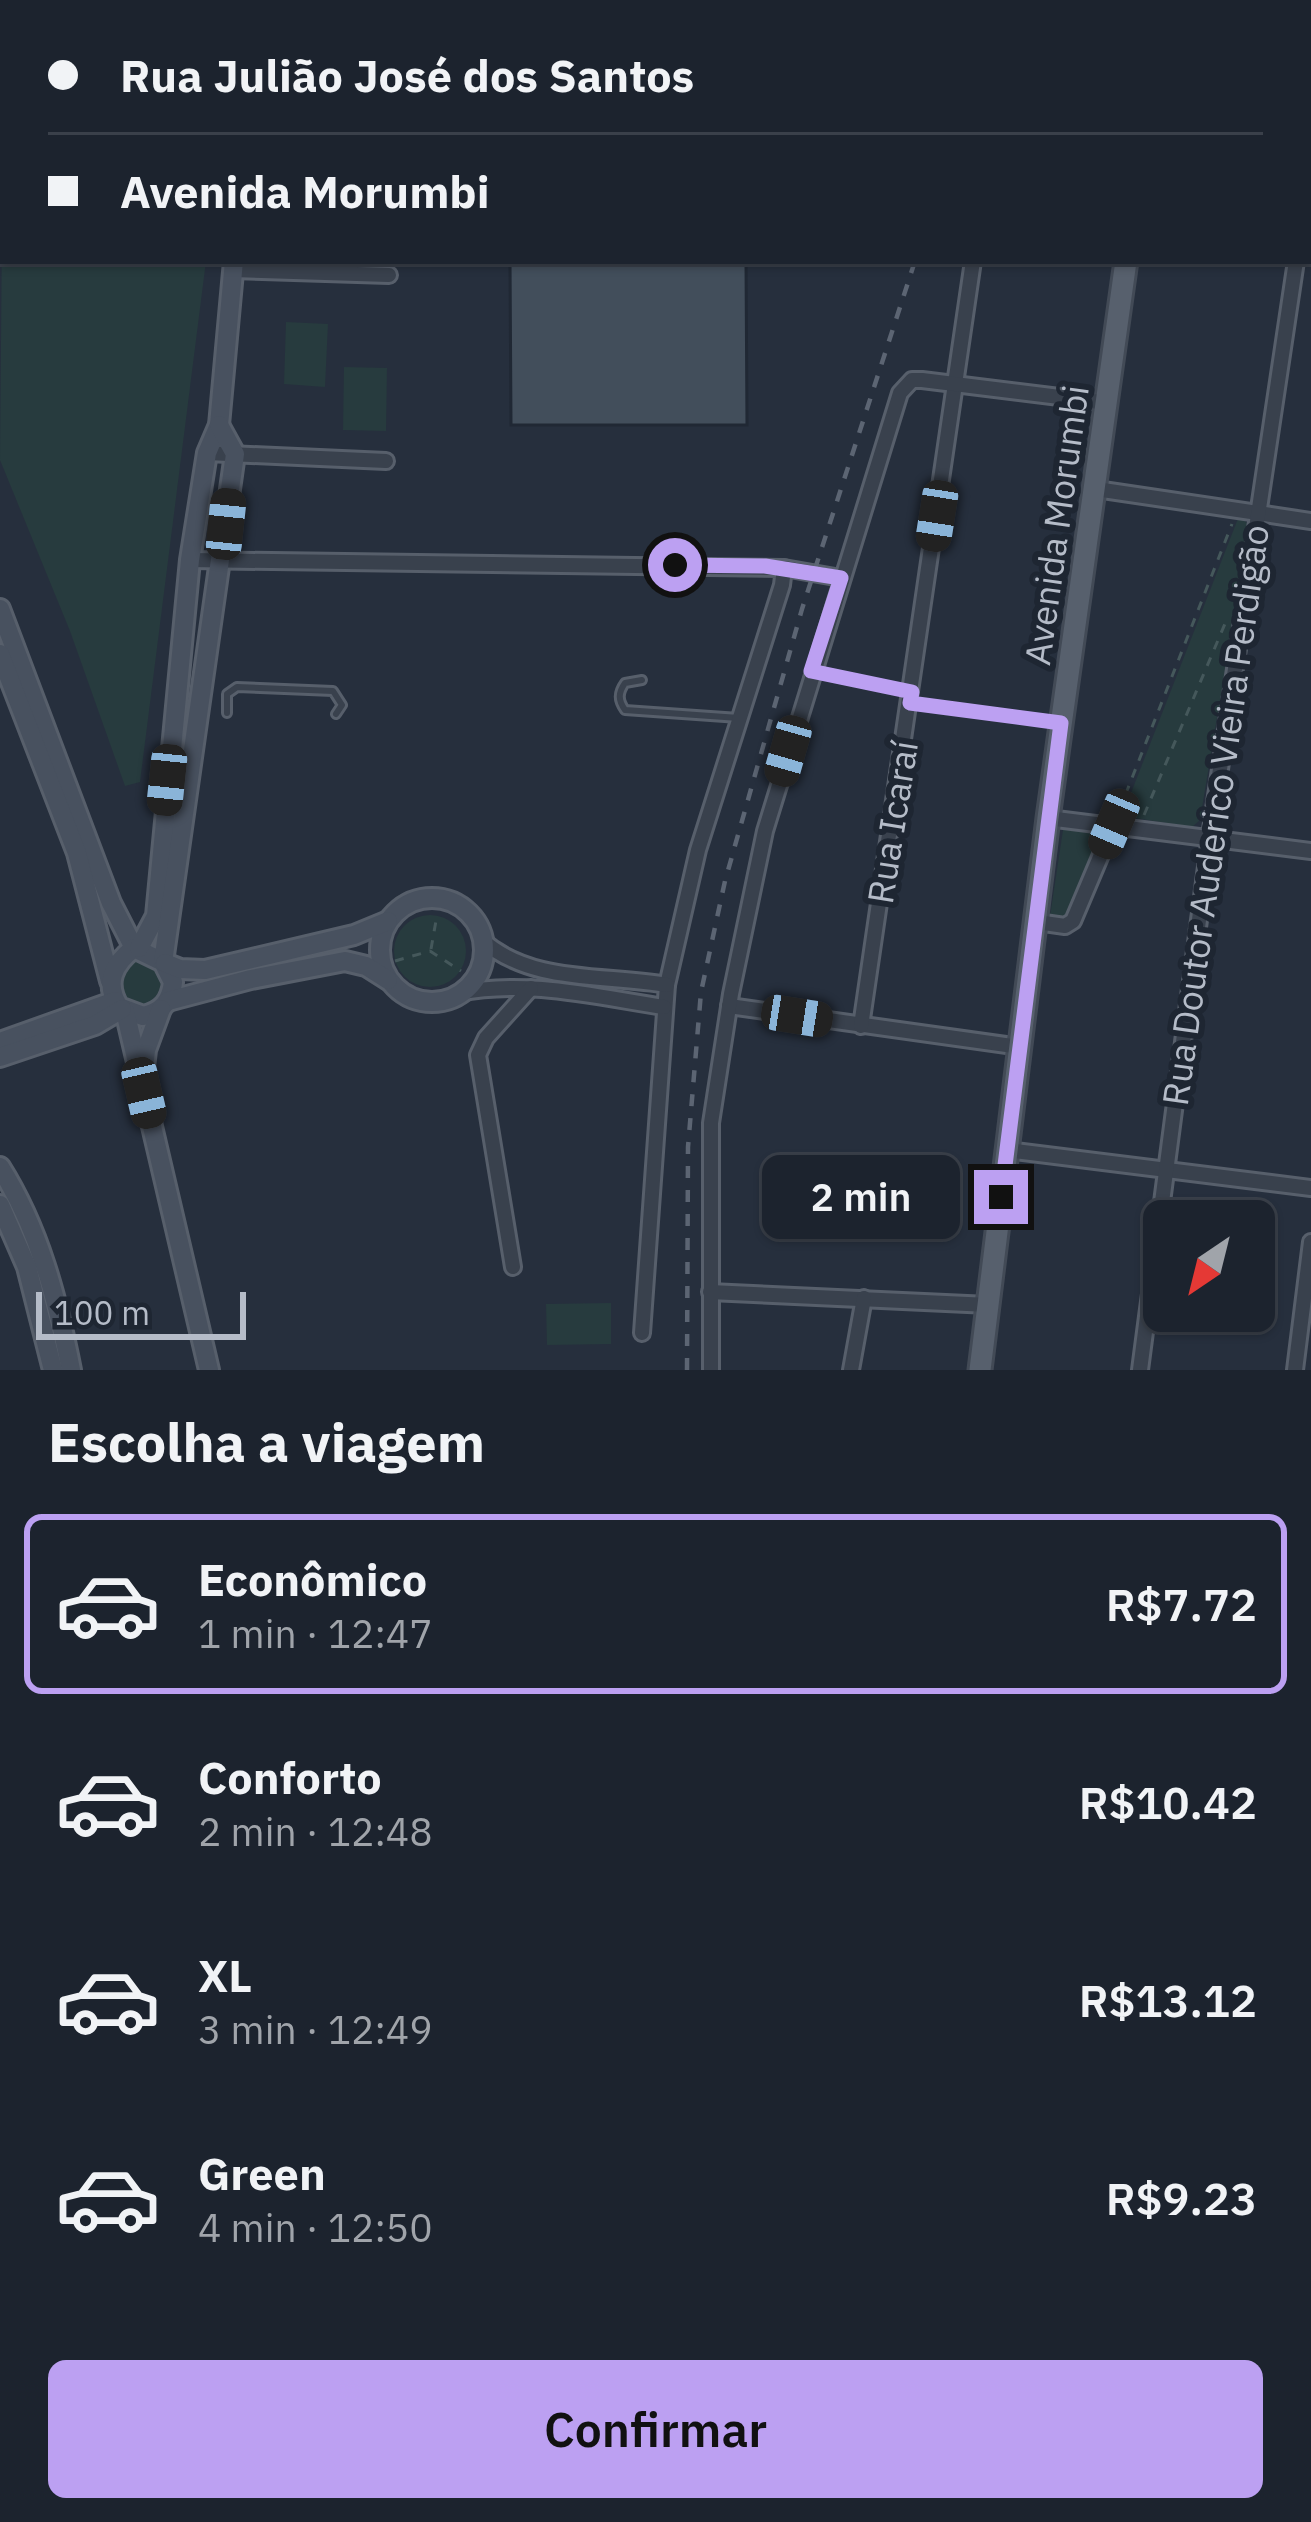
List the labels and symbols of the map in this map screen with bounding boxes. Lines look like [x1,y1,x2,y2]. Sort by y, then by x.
street label: Avenida Morumbi [1013,382,1099,668]
car [914,478,960,554]
car [204,486,248,562]
street label: Rua Doutor Auderico Vieira Perdigão [1151,522,1279,1108]
route start [648,538,702,592]
car [761,711,815,791]
street label: Rua Icaraí [856,737,928,907]
car [145,742,189,818]
car [1083,784,1145,864]
car [759,993,835,1039]
car [118,1054,170,1132]
callout: 2 min [761,1155,959,1239]
route end [974,1170,1028,1224]
north arrow [1143,1200,1275,1332]
scale bar [36,1286,246,1339]

